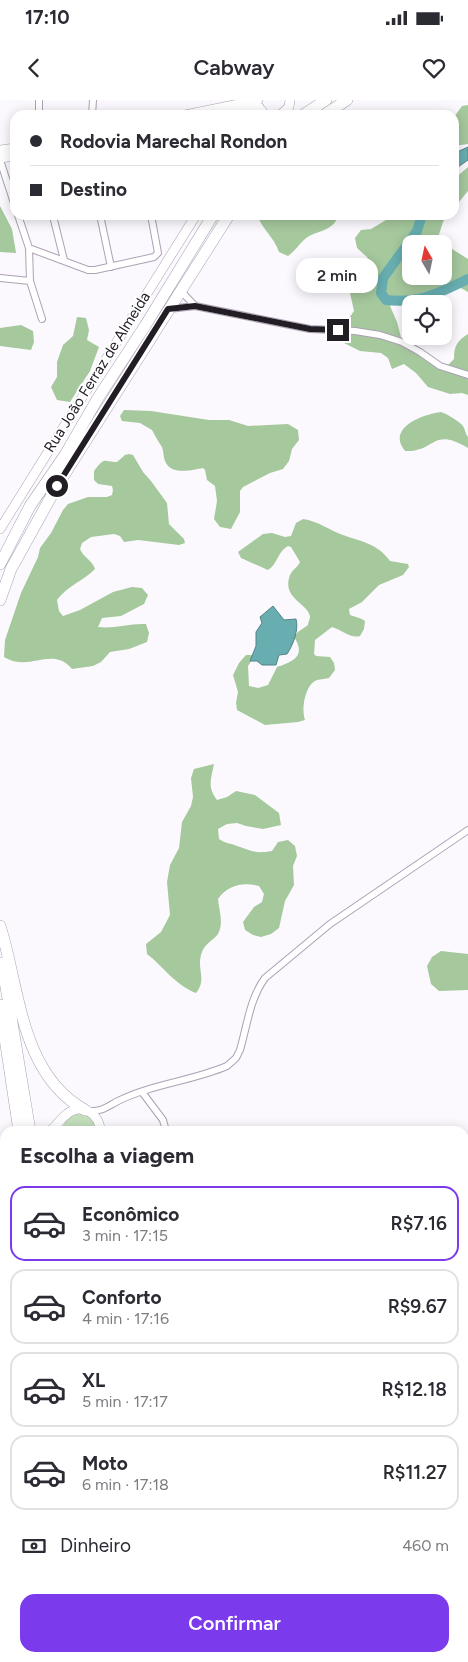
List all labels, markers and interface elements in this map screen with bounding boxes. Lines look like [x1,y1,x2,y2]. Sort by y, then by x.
text: 17:10 [25,6,70,29]
icon: back [20,54,48,82]
text: Cabway [193,54,275,81]
icon: heart [420,54,448,82]
text: Rodovia Marechal Rondon [60,130,287,153]
text: Destino [60,178,127,201]
north arrow [402,235,452,285]
map controls [402,235,452,345]
callout: 2 min [297,258,379,292]
text: 2 min [317,266,357,285]
street label: Rua João Ferraz de Almeida [40,288,154,456]
button: locate [402,295,452,345]
route end [327,319,349,341]
route start [46,475,68,497]
text: Escolha a viagem [20,1142,194,1169]
icon: car [22,1201,67,1246]
text: Econômico [82,1203,179,1226]
text: R$7.16 [391,1212,447,1235]
text: 3 min · 17:15 [82,1226,168,1245]
icon: car [22,1284,67,1329]
text: Conforto [82,1286,162,1309]
text: R$9.67 [388,1295,447,1318]
text: 4 min · 17:16 [82,1309,169,1328]
icon: car [22,1367,67,1412]
text: XL [82,1369,105,1392]
text: R$12.18 [381,1378,447,1401]
text: 5 min · 17:17 [82,1392,168,1411]
icon: car [22,1450,67,1495]
text: Moto [82,1452,128,1475]
text: R$11.27 [383,1461,447,1484]
text: 6 min · 17:18 [82,1475,169,1494]
icon: cash [20,1532,48,1560]
text: Dinheiro [60,1534,131,1557]
text: 460 m [402,1536,449,1555]
button: Confirmar [20,1594,449,1652]

